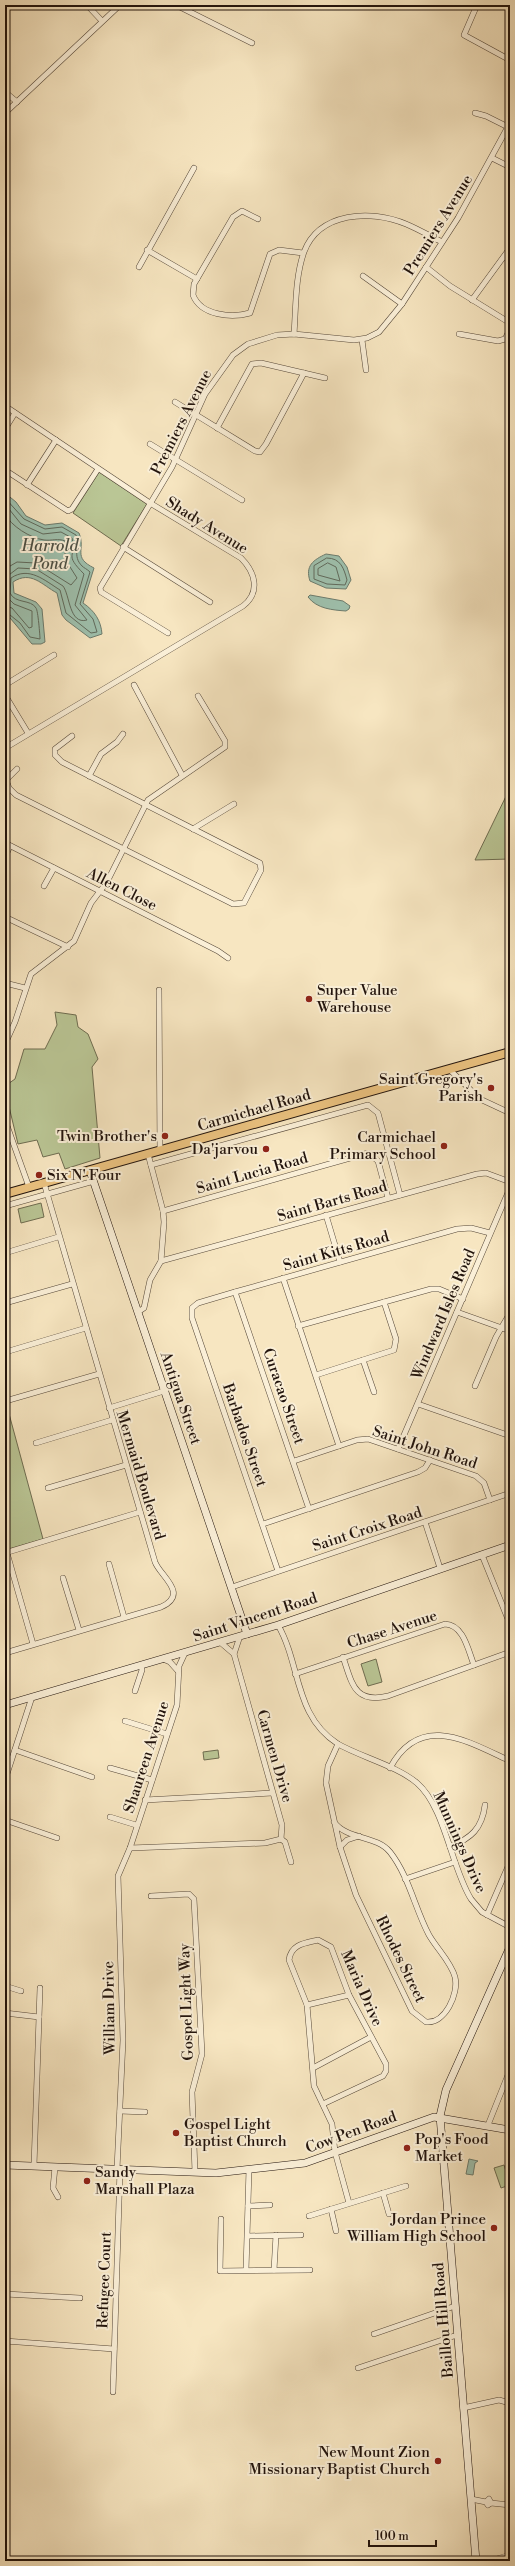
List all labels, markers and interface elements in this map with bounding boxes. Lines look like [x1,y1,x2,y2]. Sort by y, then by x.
street label: Premiers Avenue [400,171,477,279]
street label: Premiers Avenue [147,366,216,478]
street label: Shady Avenue [162,493,251,558]
water label: Harrold Pond [20,536,80,574]
street label: Allen Close [83,863,160,915]
place label: Super Value Warehouse [316,981,398,1017]
marker: Super Value Warehouse [304,994,314,1004]
place label: Saint Gregory's Parish [379,1070,483,1106]
marker: Saint Gregory's Parish [486,1083,496,1093]
street label: Carmichael Road [195,1085,313,1136]
place label: Twin Brother's [57,1127,157,1146]
place label: Carmichael Primary School [330,1128,437,1164]
marker: Twin Brother's [160,1131,170,1141]
place label: Da'jarvou [192,1140,258,1159]
marker: Carmichael Primary School [439,1141,449,1151]
marker: Da'jarvou [261,1144,271,1154]
street label: Saint Lucia Road [194,1148,310,1198]
place label: Six N' Four [47,1166,122,1185]
marker: Six N' Four [34,1170,44,1180]
street label: Saint Barts Road [275,1177,390,1226]
street label: Saint Kitts Road [281,1227,392,1276]
street label: Windward Isles Road [407,1245,480,1383]
street label: Curacao Street [258,1346,309,1447]
street label: Antigua Street [155,1348,206,1448]
street label: Barbados Street [218,1380,271,1490]
street label: Mermaid Boulevard [112,1408,169,1543]
street label: Saint John Road [370,1422,480,1474]
street label: Saint Croix Road [310,1503,425,1556]
street label: Saint Vincent Road [191,1588,320,1647]
street label: Chase Avenue [345,1606,440,1653]
street label: Shaureen Avenue [119,1699,174,1816]
street label: Carmen Drive [252,1708,297,1805]
street label: Munnings Drive [429,1788,490,1896]
street label: Rhodes Street [371,1913,430,2006]
street label: Gospel Light Way [175,1942,198,2061]
street label: Maria Drive [336,1947,387,2029]
street label: William Drive [99,1961,120,2056]
street label: Cow Pen Road [303,2107,400,2158]
place label: Gospel Light Baptist Church [183,2115,287,2151]
marker: Gospel Light Baptist Church [171,2128,181,2138]
place label: Pop's Food Market [415,2130,489,2166]
marker: Pop's Food Market [402,2143,412,2153]
place label: Sandy Marshall Plaza [95,2163,195,2199]
marker: Sandy Marshall Plaza [82,2176,92,2186]
place label: Jordan Prince William High School [346,2210,487,2246]
marker: Jordan Prince William High School [489,2223,499,2233]
street label: Refugee Court [93,2230,116,2329]
street label: Baillou Hill Road [429,2261,458,2379]
place label: New Mount Zion Missionary Baptist Church [249,2443,430,2479]
marker: New Mount Zion Missionary Baptist Church [433,2456,443,2466]
scale bar [369,2522,436,2548]
text: 100 m [375,2529,409,2544]

